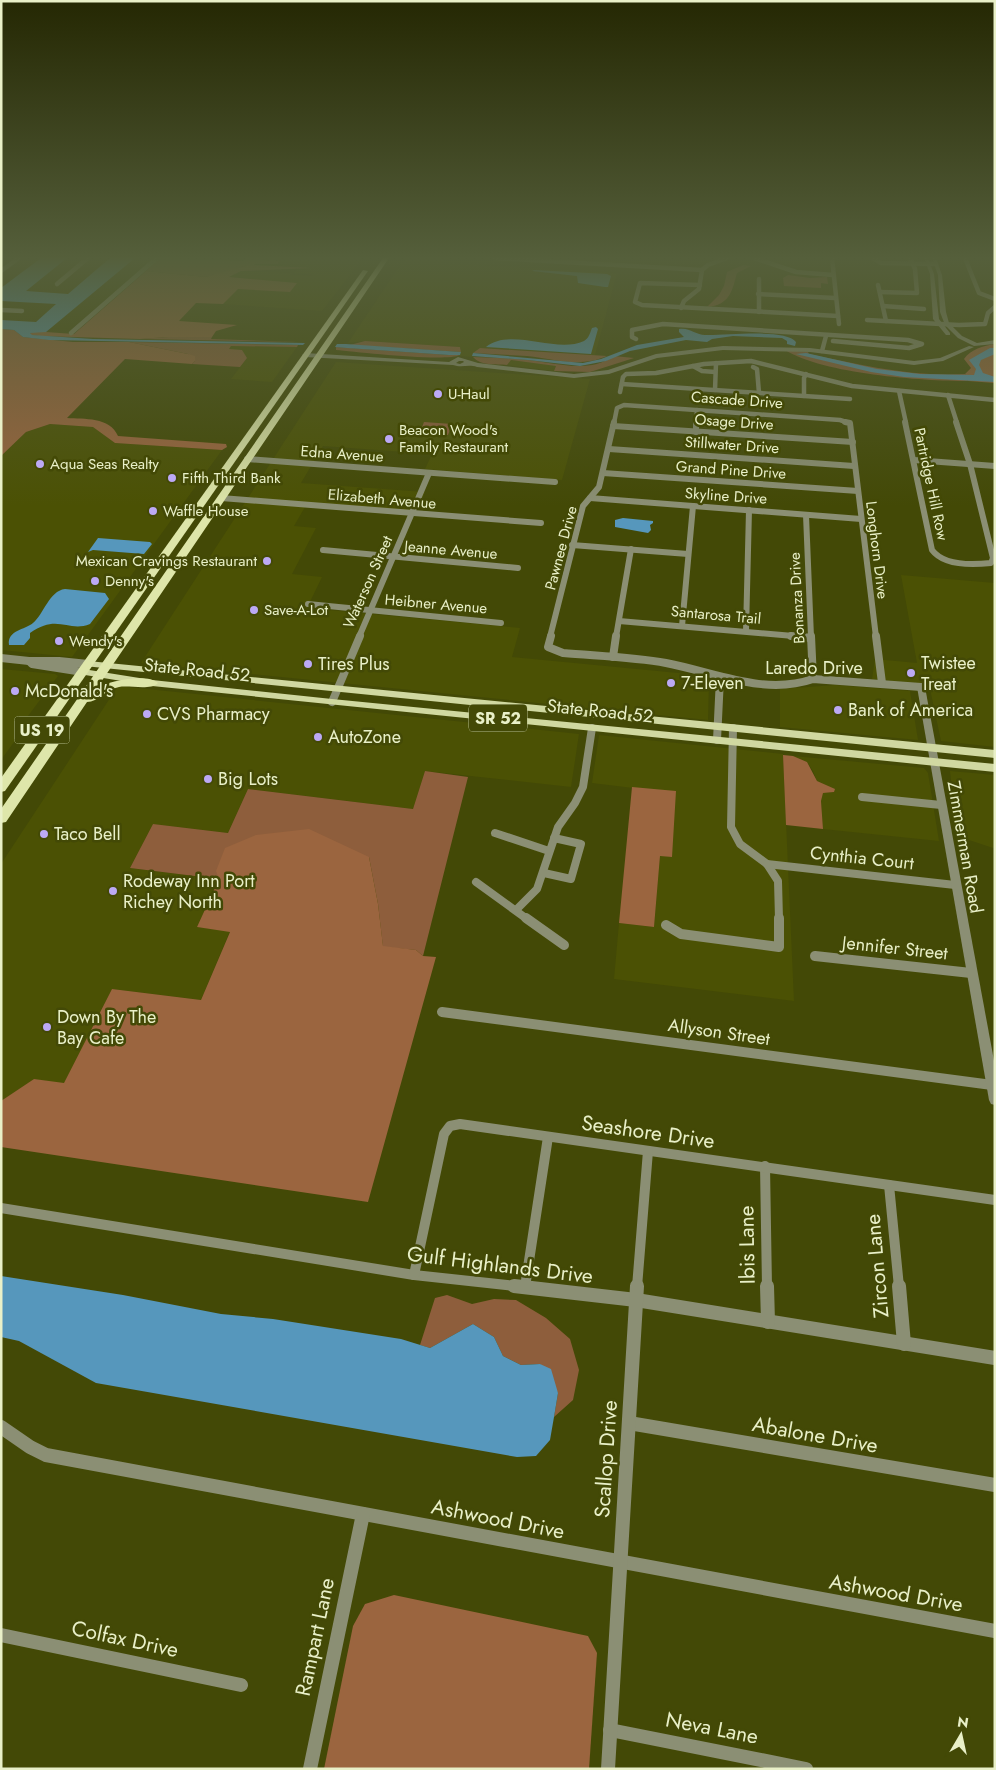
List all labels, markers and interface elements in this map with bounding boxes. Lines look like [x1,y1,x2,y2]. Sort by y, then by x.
place label: U-Haul [448,383,490,405]
street label: Cascade Drive [690,386,784,414]
marker: U-Haul [432,388,444,400]
street label: Osage Drive [694,408,775,436]
place label: Beacon Wood's Family Restaurant [399,419,509,458]
street label: Partridge Hill Row [908,426,954,543]
street label: Stillwater Drive [684,431,780,459]
marker: Beacon Wood's Family Restaurant [383,433,395,445]
street label: Edna Avenue [300,440,384,468]
place label: Aqua Seas Realty [50,453,159,475]
street label: Grand Pine Drive [675,455,787,485]
marker: Aqua Seas Realty [34,458,46,470]
place label: Fifth Third Bank [182,467,281,489]
marker: Fifth Third Bank [166,472,178,484]
street label: Skyline Drive [684,482,768,510]
street label: Elizabeth Avenue [327,483,437,515]
place label: Waffle House [163,500,249,522]
street label: Longhorn Drive [860,500,894,600]
street label: Pawnee Drive [539,503,583,593]
marker: Waffle House [147,505,159,517]
street label: Waterson Street [338,532,398,632]
street label: Jeanne Avenue [402,535,499,565]
place label: Mexican Cravings Restaurant [76,550,257,572]
street label: Bonanza Drive [784,551,810,644]
marker: Mexican Cravings Restaurant [261,555,273,567]
place label: Denny's [105,570,154,592]
marker: Denny's [89,575,101,587]
street label: Heibner Avenue [384,589,488,619]
place label: Save-A-Lot [264,599,329,621]
street label: Santarosa Trail [670,600,762,630]
marker: Save-A-Lot [248,604,260,616]
place label: Wendy's [69,630,122,652]
marker: Wendy's [53,635,65,647]
place label: Twistee Treat [921,650,976,697]
place label: Tires Plus [318,651,390,677]
street label: State Road 52 [143,652,251,688]
street label: Laredo Drive [765,655,863,681]
marker: Tires Plus [302,658,314,670]
marker: Twistee Treat [905,667,917,679]
place label: 7-Eleven [681,670,744,696]
marker: 7-Eleven [665,677,677,689]
place label: McDonald's [25,678,113,704]
marker: McDonald's [9,685,21,697]
street label: State Road 52 [546,693,654,729]
place label: Bank of America [848,697,973,723]
place label: CVS Pharmacy [157,701,270,727]
road number: SR 52 [469,704,527,731]
marker: Bank of America [832,704,844,716]
marker: CVS Pharmacy [141,708,153,720]
road number: US 19 [15,716,70,744]
place label: AutoZone [328,724,401,750]
marker: AutoZone [312,731,324,743]
place label: Big Lots [218,766,278,792]
marker: Big Lots [202,773,214,785]
street label: Zimmerman Road [941,779,989,915]
place label: Taco Bell [54,821,121,847]
marker: Taco Bell [38,828,50,840]
street label: Cynthia Court [809,840,916,876]
place label: Rodeway Inn Port Richey North [123,868,255,915]
marker: Rodeway Inn Port Richey North [107,885,119,897]
street label: Jennifer Street [839,929,950,967]
place label: Down By The Bay Cafe [57,1004,156,1051]
street label: Allyson Street [666,1012,772,1052]
marker: Down By The Bay Cafe [41,1021,53,1033]
street label: Seashore Drive [580,1108,717,1156]
street label: Ibis Lane [731,1205,763,1285]
street label: Zircon Lane [858,1213,896,1319]
street label: Gulf Highlands Drive [405,1239,595,1291]
street label: Scallop Drive [587,1399,625,1519]
street label: Abalone Drive [750,1409,880,1461]
street label: Ashwood Drive [429,1491,567,1547]
street label: Ashwood Drive [827,1566,965,1620]
street label: Rampart Lane [288,1575,342,1699]
street label: Colfax Drive [69,1613,181,1665]
street label: Neva Lane [663,1704,761,1752]
north arrow [936,1710,986,1760]
text: N [956,1711,970,1733]

